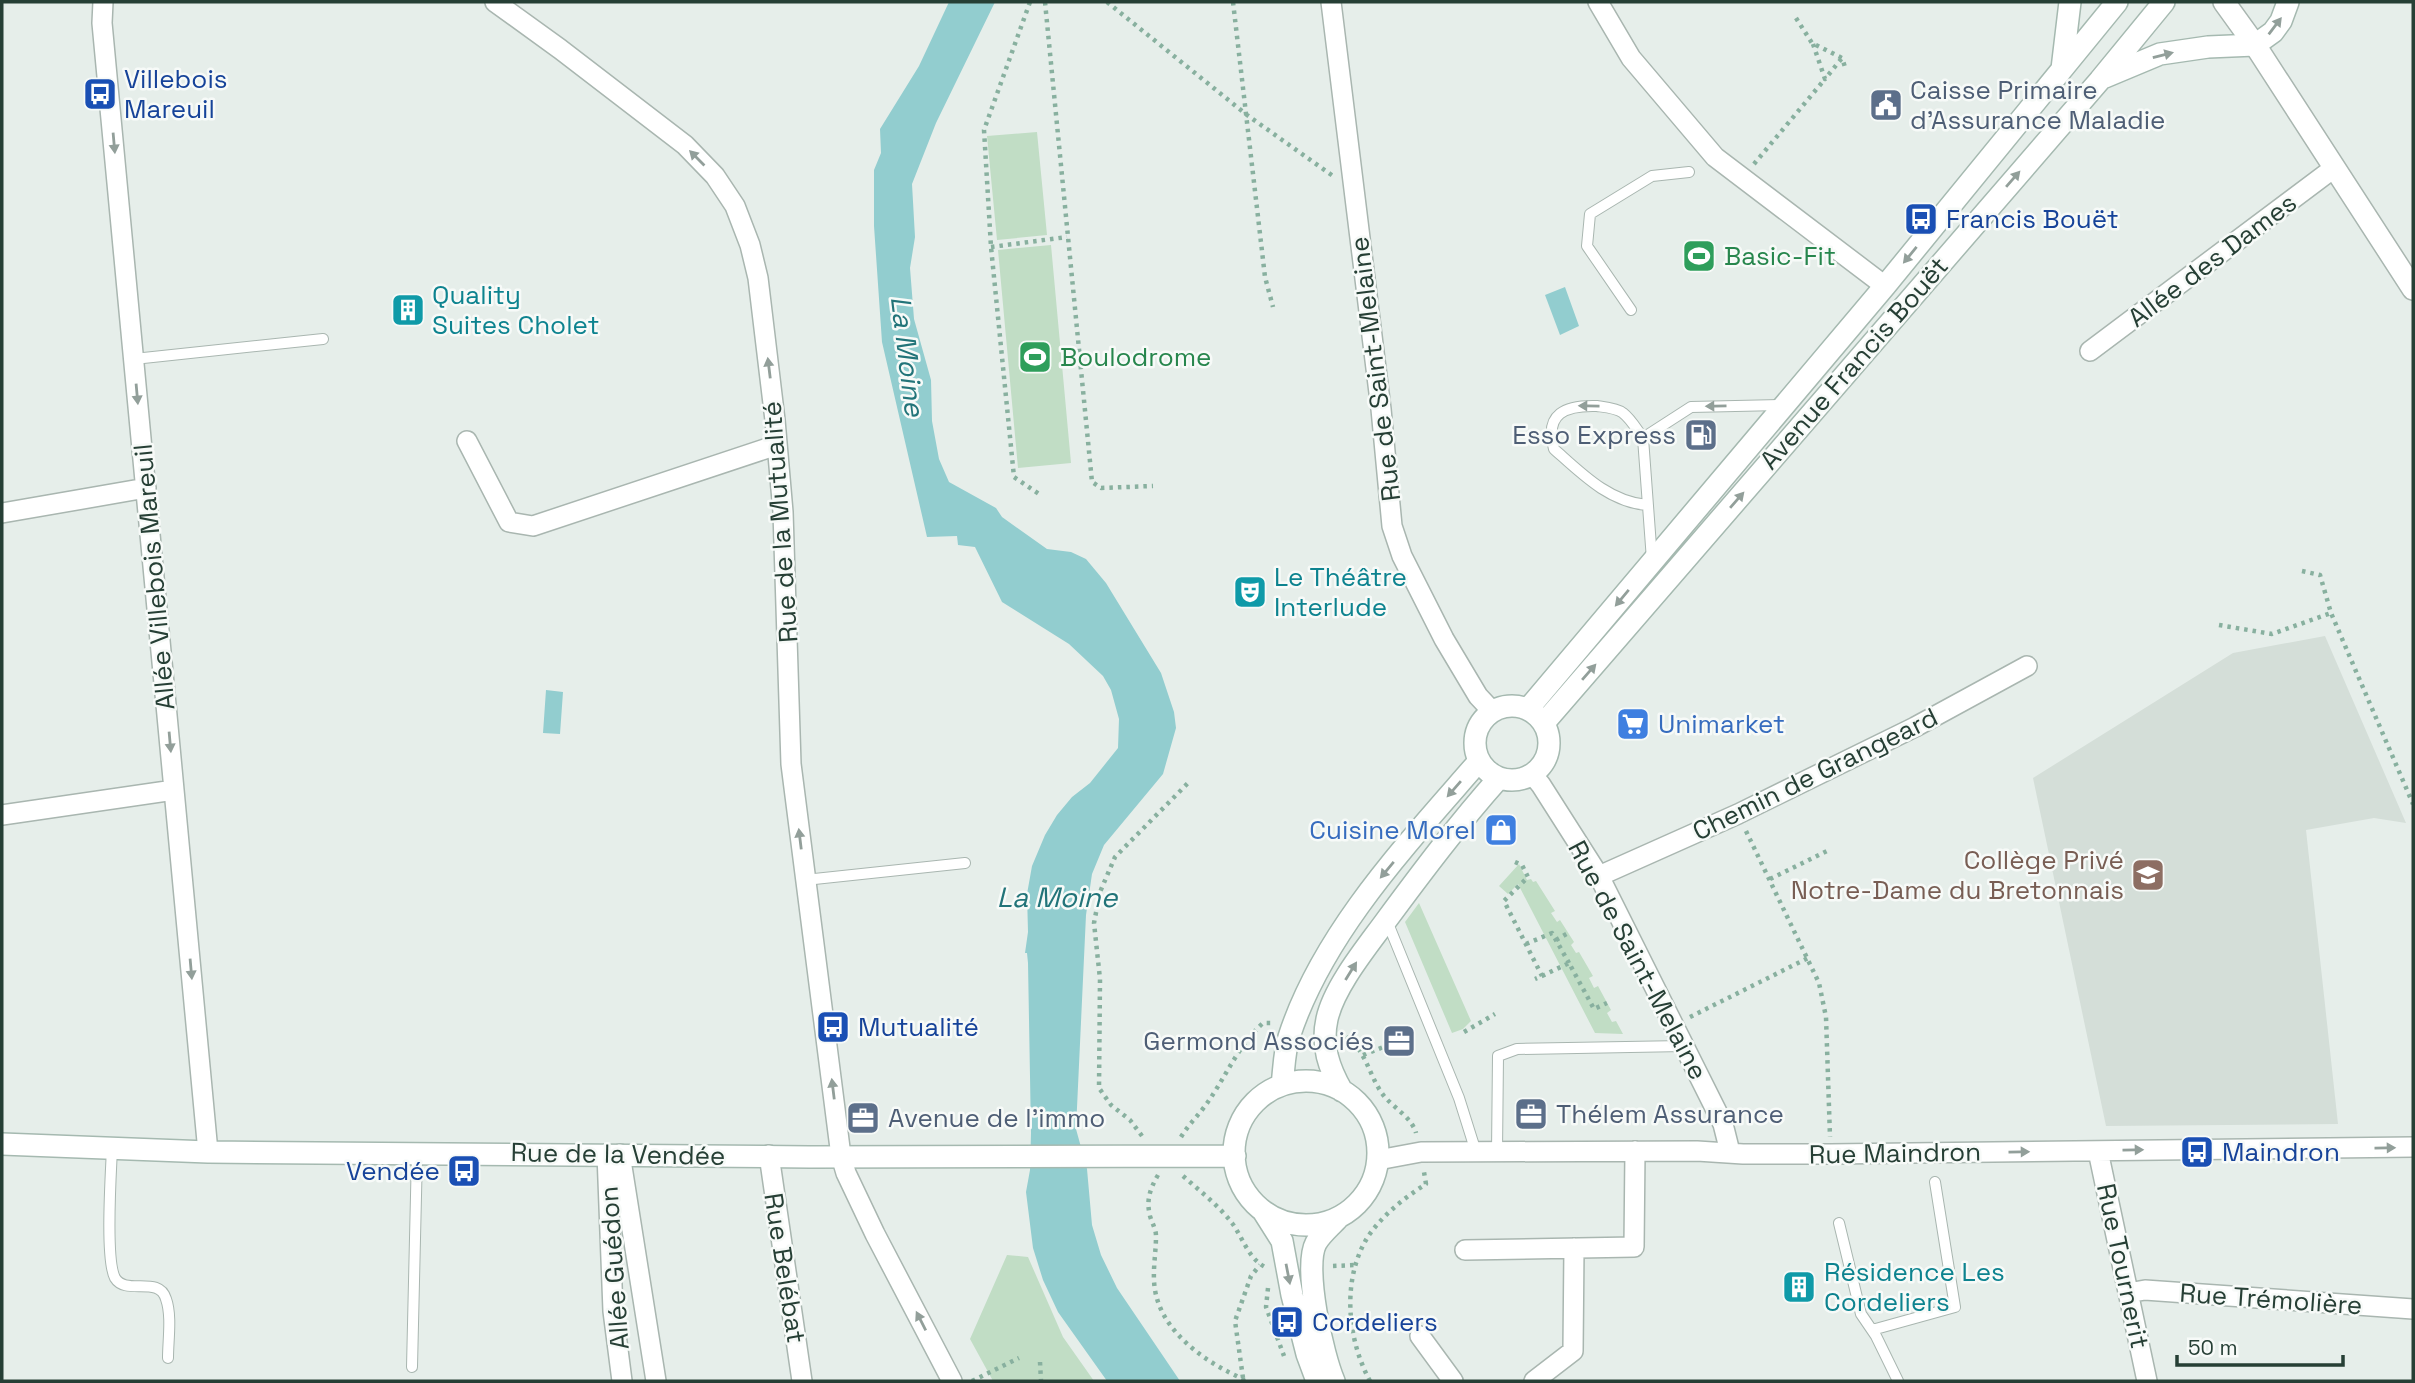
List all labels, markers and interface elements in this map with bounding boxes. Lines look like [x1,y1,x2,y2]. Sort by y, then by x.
one-way arrow [2268,18,2283,36]
one-way arrow [2152,49,2174,60]
place label: Villebois Mareuil [124,62,227,126]
place label: Caisse Primaire d'Assurance Maladie [1910,73,2166,137]
bus stop icon: Villebois Mareuil [81,75,119,113]
public building icon: Caisse Primaire d'Assurance Maladie [1867,86,1905,124]
one-way arrow [109,132,120,154]
one-way arrow [689,150,705,166]
one-way arrow [2005,170,2020,187]
street label: Allée des Dames [2121,185,2303,335]
bus stop icon: Francis Bouët [1902,200,1940,238]
place label: Francis Bouët [1946,202,2119,236]
street label: Rue de Saint-Melaine [1342,235,1408,503]
sports icon: Basic-Fit [1680,237,1718,275]
place label: Basic-Fit [1724,239,1836,273]
one-way arrow [1903,246,1918,264]
street label: Avenue Francis Bouët [1752,250,1956,476]
place label: Quality Suites Cholet [432,278,599,342]
building icon: Quality Suites Cholet [389,291,427,329]
water label: La Moine [883,294,933,420]
sports icon: Boulodrome [1016,338,1054,376]
place label: Boulodrome [1060,340,1212,374]
one-way arrow [763,356,774,378]
one-way arrow [132,383,143,405]
street label: Rue de la Mutualité [755,400,805,644]
one-way arrow [1578,401,1600,412]
one-way arrow [1705,401,1727,412]
fuel station icon: Esso Express [1682,416,1720,454]
place label: Esso Express [1512,418,1676,452]
street label: Allée Villebois Mareuil [125,442,183,712]
one-way arrow [1729,491,1744,508]
place label: Le Théâtre Interlude [1274,560,1407,624]
theatre icon: Le Théâtre Interlude [1231,573,1269,611]
one-way arrow [1614,588,1629,606]
one-way arrow [1581,663,1597,681]
street label: Chemin de Grangeard [1687,700,1943,848]
supermarket icon: Unimarket [1614,705,1652,743]
place label: Unimarket [1658,707,1785,741]
one-way arrow [165,732,176,754]
one-way arrow [1446,780,1462,798]
shop icon: Cuisine Morel [1482,811,1520,849]
place label: Cuisine Morel [1309,813,1476,847]
one-way arrow [795,827,806,849]
street label: Rue de Saint-Melaine [1560,834,1716,1086]
place label: Collège Privé Notre-Dame du Bretonnais [1791,843,2124,907]
school or university icon: Collège Privé Notre-Dame du Bretonnais [2129,856,2167,894]
one-way arrow [1379,861,1394,879]
water label: La Moine [997,879,1119,915]
one-way arrow [186,958,197,980]
one-way arrow [1345,962,1358,981]
bus stop icon: Mutualité [814,1008,852,1046]
place label: Mutualité [858,1010,979,1044]
office icon: Germond Associés [1380,1022,1418,1060]
place label: Germond Associés [1143,1024,1374,1058]
one-way arrow [827,1077,838,1099]
office icon: Thélem Assurance [1512,1095,1550,1133]
place label: Thélem Assurance [1556,1097,1784,1131]
office icon: Avenue de l'immo [844,1099,882,1137]
place label: Avenue de l'immo [888,1101,1105,1135]
bus stop icon: Maindron [2178,1133,2216,1171]
street label: Rue Maindron [1809,1134,1981,1172]
street label: Rue de la Vendée [510,1135,726,1173]
place label: Maindron [2222,1135,2340,1169]
one-way arrow [2374,1142,2396,1154]
one-way arrow [2122,1145,2144,1156]
one-way arrow [2008,1146,2030,1157]
bus stop icon: Vendée [445,1152,483,1190]
place label: Vendée [346,1154,440,1188]
street label: Rue Tournerit [2089,1180,2157,1352]
street label: Allée Guédon [591,1185,637,1351]
street label: Rue Belébat [756,1190,814,1346]
place label: Résidence Les Cordeliers [1824,1255,2005,1319]
one-way arrow [1283,1263,1294,1285]
building icon: Résidence Les Cordeliers [1780,1268,1818,1306]
street label: Rue Trémolière [2179,1276,2363,1322]
bus stop icon: Cordeliers [1268,1303,1306,1341]
place label: Cordeliers [1312,1305,1438,1339]
one-way arrow [915,1311,926,1331]
scale bar [2177,1324,2343,1368]
text: 50 m [2188,1334,2238,1361]

